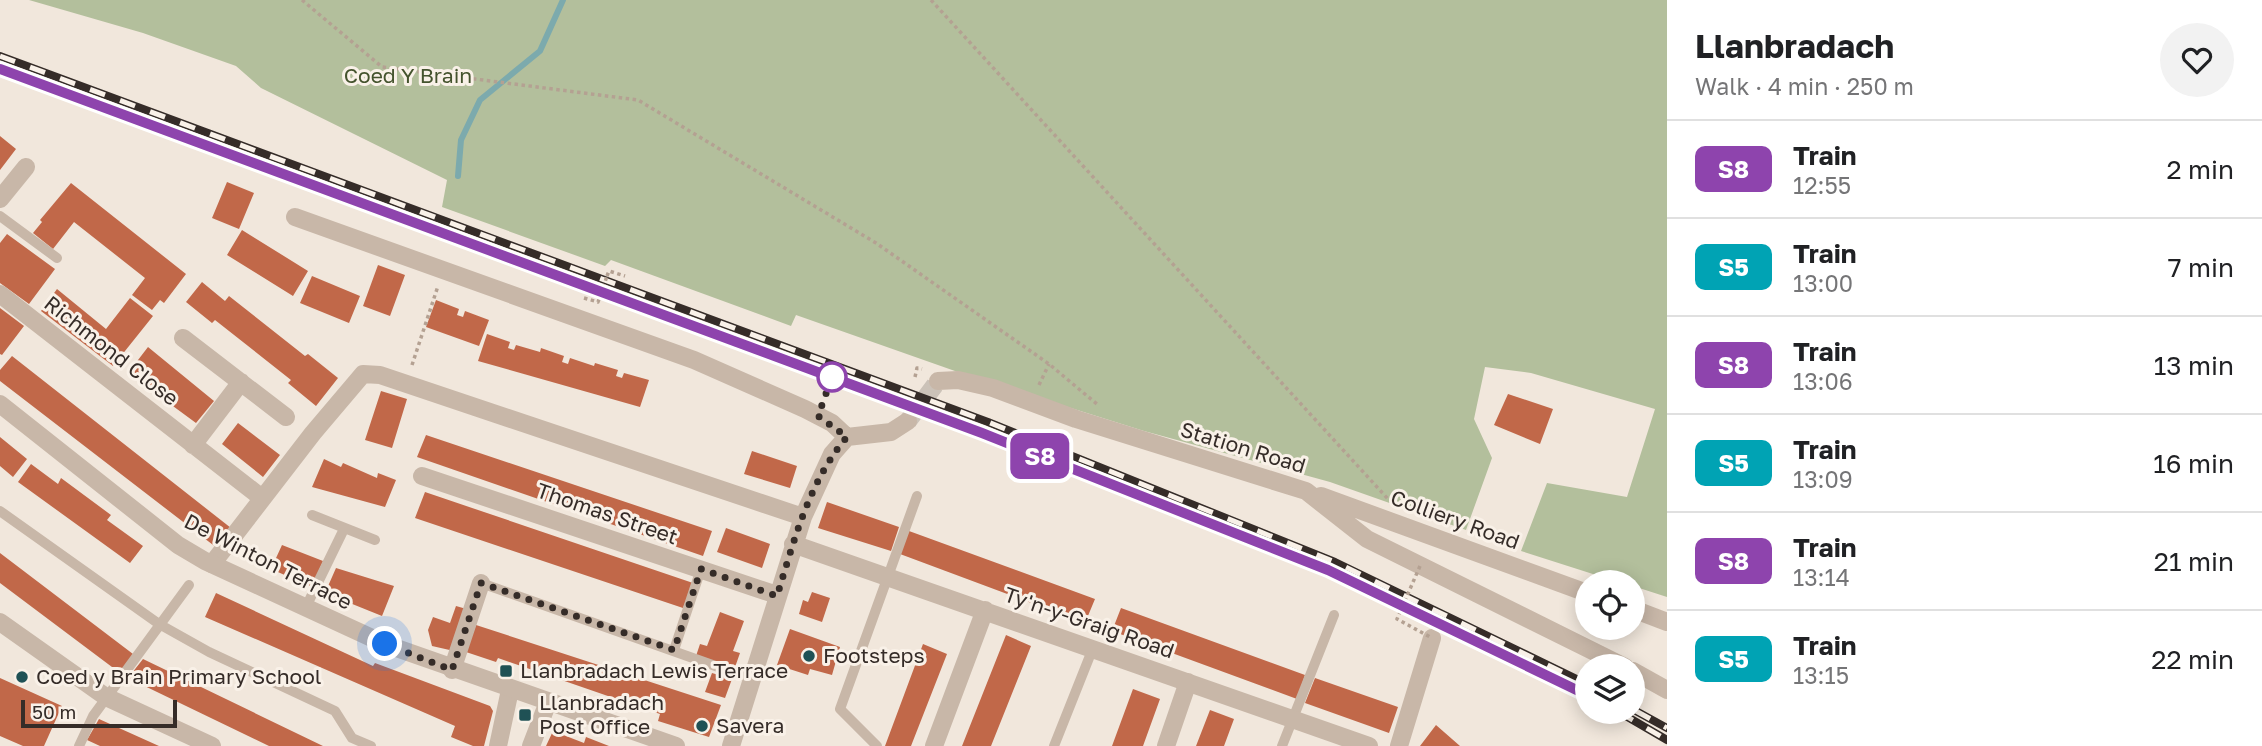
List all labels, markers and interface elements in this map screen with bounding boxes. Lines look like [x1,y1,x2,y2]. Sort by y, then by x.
button: heart [2160,23,2234,97]
text: Llanbradach [1695,26,1894,65]
park label: Coed Y Brain [344,62,472,88]
text: Walk · 4 min · 250 m [1695,72,1914,100]
text: Train [1793,140,1857,171]
text: S8 [1718,154,1749,183]
text: 2 min [2166,154,2234,185]
text: 12:55 [1793,171,1851,199]
text: Train [1793,238,1857,269]
text: S5 [1718,252,1749,281]
text: 7 min [2168,252,2234,283]
text: 13:00 [1793,269,1853,297]
street label: Richmond Close [39,290,184,411]
text: Train [1793,336,1857,367]
text: S8 [1718,350,1749,379]
text: 13 min [2154,350,2234,381]
unlabelled marker [817,362,847,392]
text: 13:06 [1793,367,1853,395]
street label: Station Road [1178,416,1309,478]
line badge: S8 [1009,433,1072,479]
text: Train [1793,434,1857,465]
text: S8 [1024,441,1056,470]
text: S5 [1718,448,1749,477]
text: 16 min [2153,448,2234,479]
text: 13:09 [1793,465,1853,493]
street label: Thomas Street [533,477,681,549]
street label: Colliery Road [1387,484,1523,554]
street label: De Winton Terrace [180,508,357,615]
text: Train [1793,532,1857,563]
text: S8 [1718,546,1749,575]
text: 21 min [2154,546,2234,577]
text: 13:14 [1793,563,1850,591]
map controls [1575,570,1645,724]
button: locate [1575,570,1645,640]
street label: Ty'n-y-Graig Road [1001,581,1178,663]
your location [367,626,402,661]
text: Train [1793,630,1857,661]
place label: Footsteps [823,642,925,668]
text: S5 [1718,644,1749,673]
text: 22 min [2151,644,2234,675]
marker: Footsteps [801,648,817,664]
button: layers [1575,654,1645,724]
place label: Llanbradach Lewis Terrace [520,657,788,683]
text: 13:15 [1793,661,1849,689]
place label: Coed y Brain Primary School [36,663,322,689]
marker: Llanbradach Lewis Terrace [498,663,514,679]
marker: Coed y Brain Primary School [14,669,30,685]
place label: Llanbradach Post Office [539,689,664,739]
scale bar [21,697,177,729]
text: 50 m [32,700,76,723]
marker: Llanbradach Post Office [517,707,533,723]
place label: Savera [716,712,784,738]
marker: Savera [694,718,710,734]

